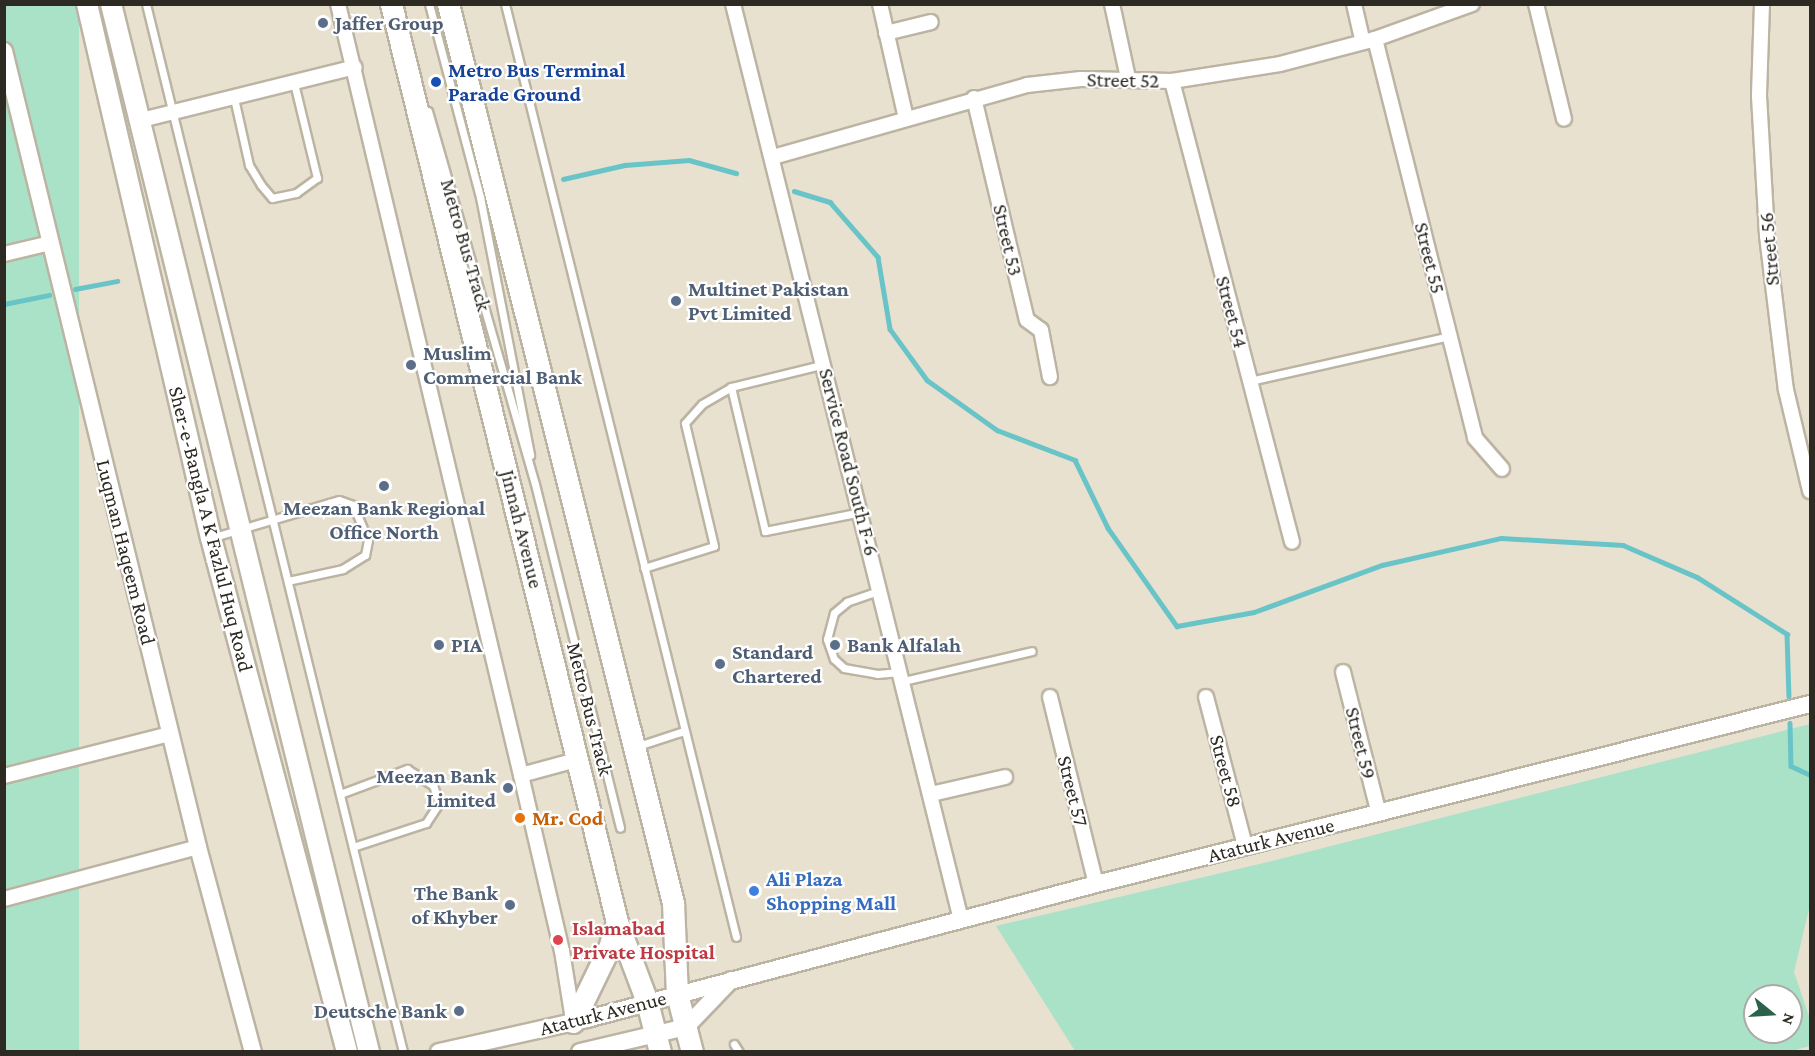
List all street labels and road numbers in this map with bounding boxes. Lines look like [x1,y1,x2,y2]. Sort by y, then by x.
street label: Street 52 [1087,67,1159,93]
street label: Metro Bus Track [435,176,497,314]
street label: Street 53 [988,202,1028,278]
street label: Street 56 [1753,211,1785,287]
street label: Street 55 [1409,220,1451,296]
street label: Street 54 [1210,273,1254,351]
street label: Service Road South F-6 [814,366,884,558]
street label: Sher-e-Bangla A K Fazlul Huq Road [163,384,259,674]
street label: Luqman Haqeem Road [91,457,161,647]
street label: Jinnah Avenue [495,467,549,591]
street label: Metro Bus Track [561,640,619,778]
street label: Street 59 [1340,704,1382,782]
street label: Street 58 [1204,732,1248,810]
street label: Street 57 [1052,753,1094,829]
street label: Ataturk Avenue [1205,812,1337,868]
street label: Ataturk Avenue [537,985,669,1041]

